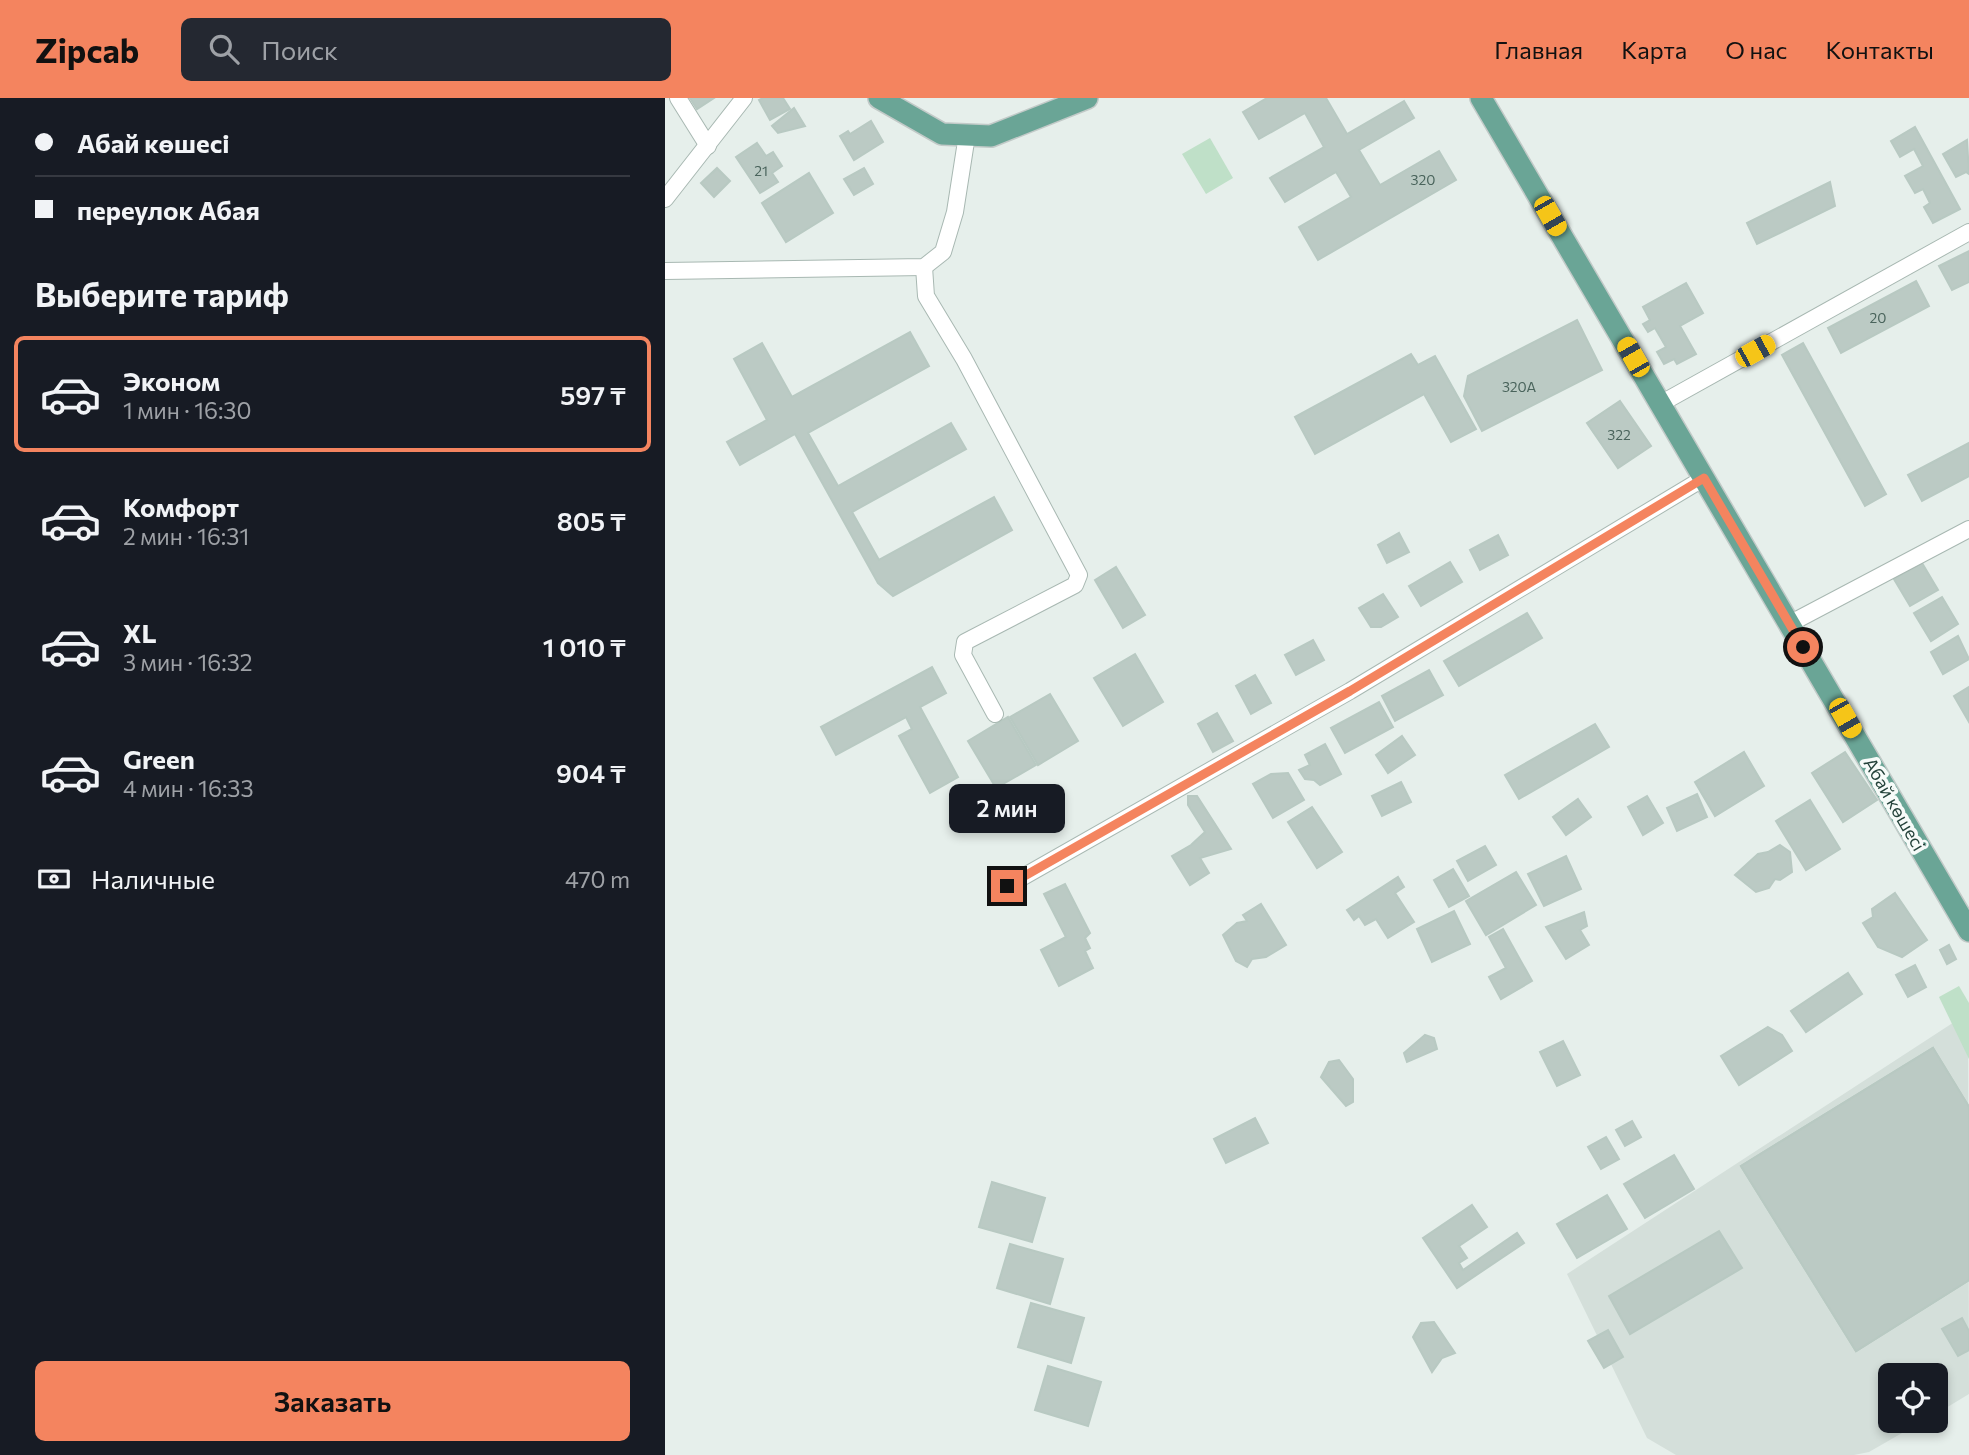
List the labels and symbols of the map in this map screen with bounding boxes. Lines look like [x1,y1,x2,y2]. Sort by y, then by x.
house number: 21 [754,162,768,179]
house number: 320 [1411,171,1435,188]
car [1531,193,1570,239]
house number: 20 [1870,309,1886,326]
car [1732,332,1779,370]
car [1614,334,1653,380]
house number: 320А [1502,378,1536,395]
house number: 322 [1607,426,1631,443]
route start [1787,631,1819,663]
car [1826,695,1865,741]
street label: Абай көшесі [1859,753,1931,855]
callout: 2 мин [949,784,1065,834]
route end [991,870,1023,902]

